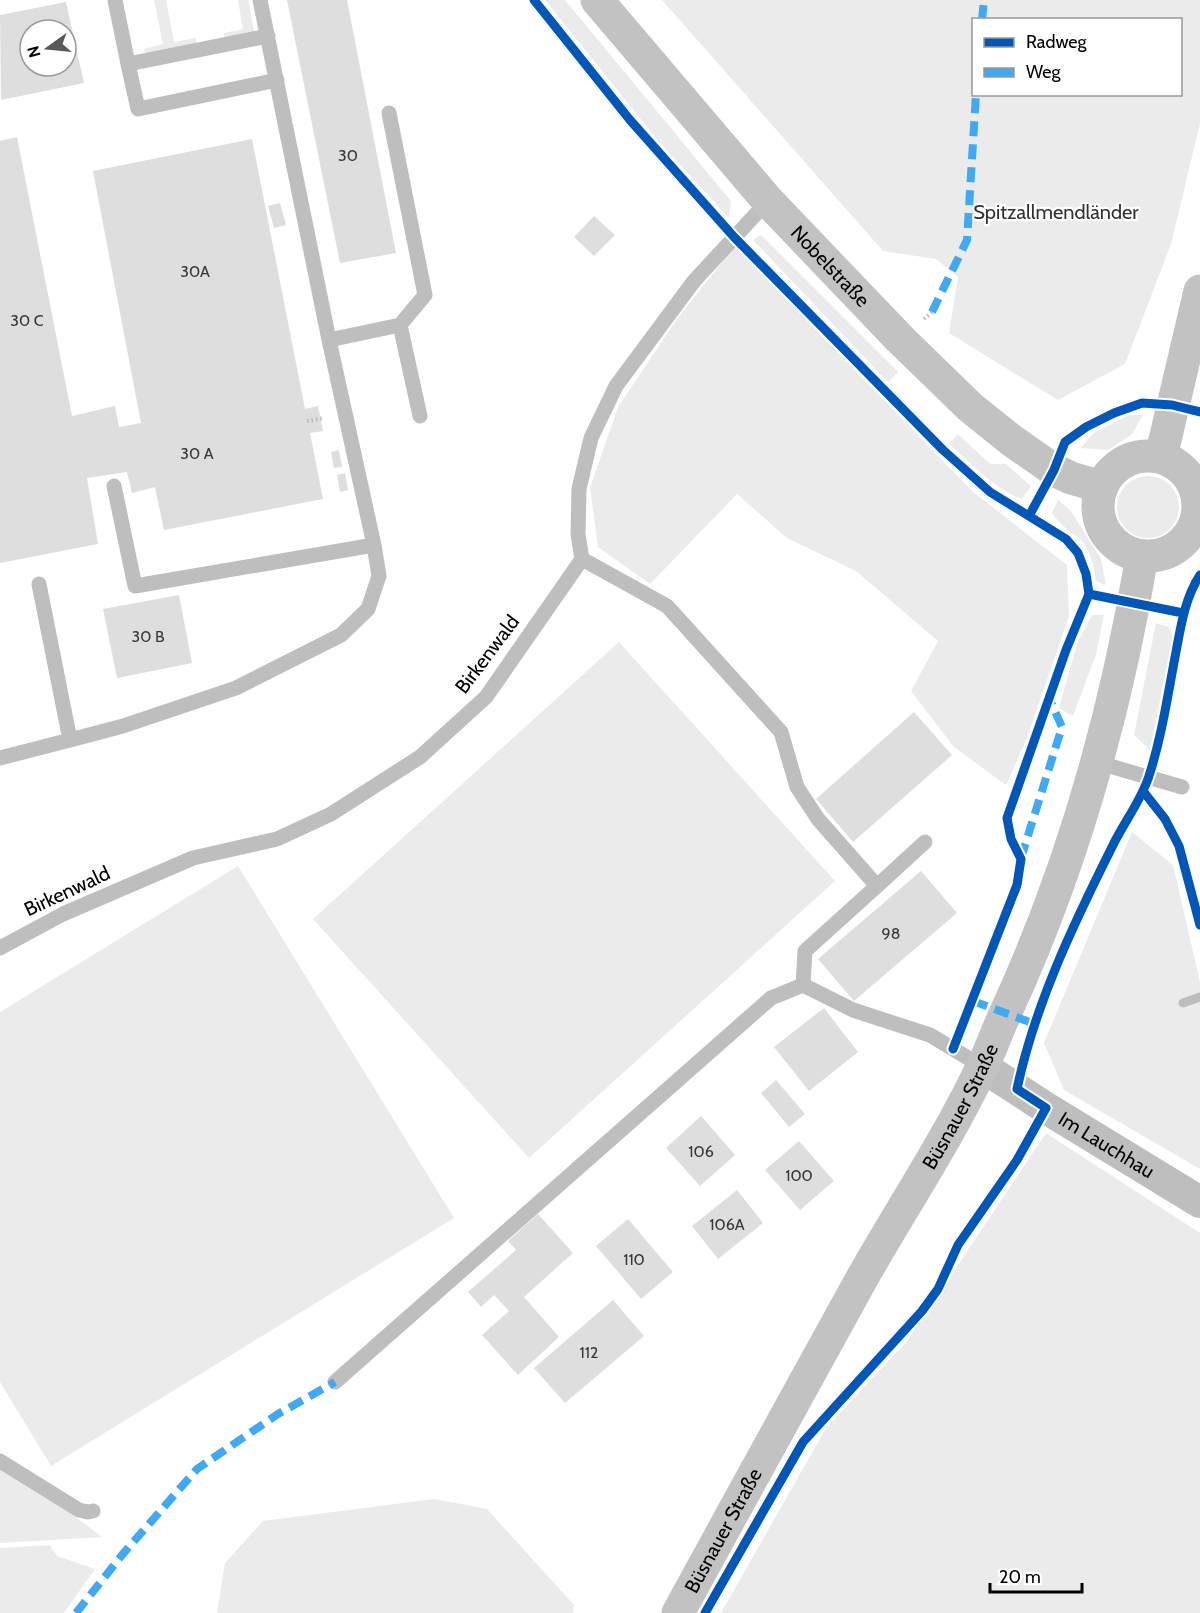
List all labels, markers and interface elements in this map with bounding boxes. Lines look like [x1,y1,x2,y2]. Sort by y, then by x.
north arrow [18,18,78,78]
legend [972,18,1182,96]
text: Radweg [1026,31,1088,53]
text: N [23,44,45,60]
text: Weg [1026,61,1062,83]
house number: 30 [338,146,358,165]
park label: Spitzallmendländer [973,200,1139,224]
street label: Nobelstraße [786,220,875,312]
house number: 30A [180,262,210,281]
house number: 30 C [10,311,44,330]
house number: 30 A [180,444,214,463]
street label: Birkenwald [450,610,524,698]
house number: 30 B [132,627,165,646]
street label: Birkenwald [20,861,114,921]
house number: 98 [882,924,900,943]
street label: Büsnauer Straße [917,1040,1003,1174]
street label: Im Lauchhau [1054,1107,1159,1183]
house number: 106 [688,1142,714,1161]
house number: 100 [785,1166,813,1185]
house number: 106A [709,1215,745,1234]
house number: 110 [623,1250,645,1269]
house number: 112 [580,1343,598,1362]
street label: Büsnauer Straße [679,1464,767,1597]
scale bar [990,1556,1082,1594]
text: 20 m [999,1566,1041,1588]

